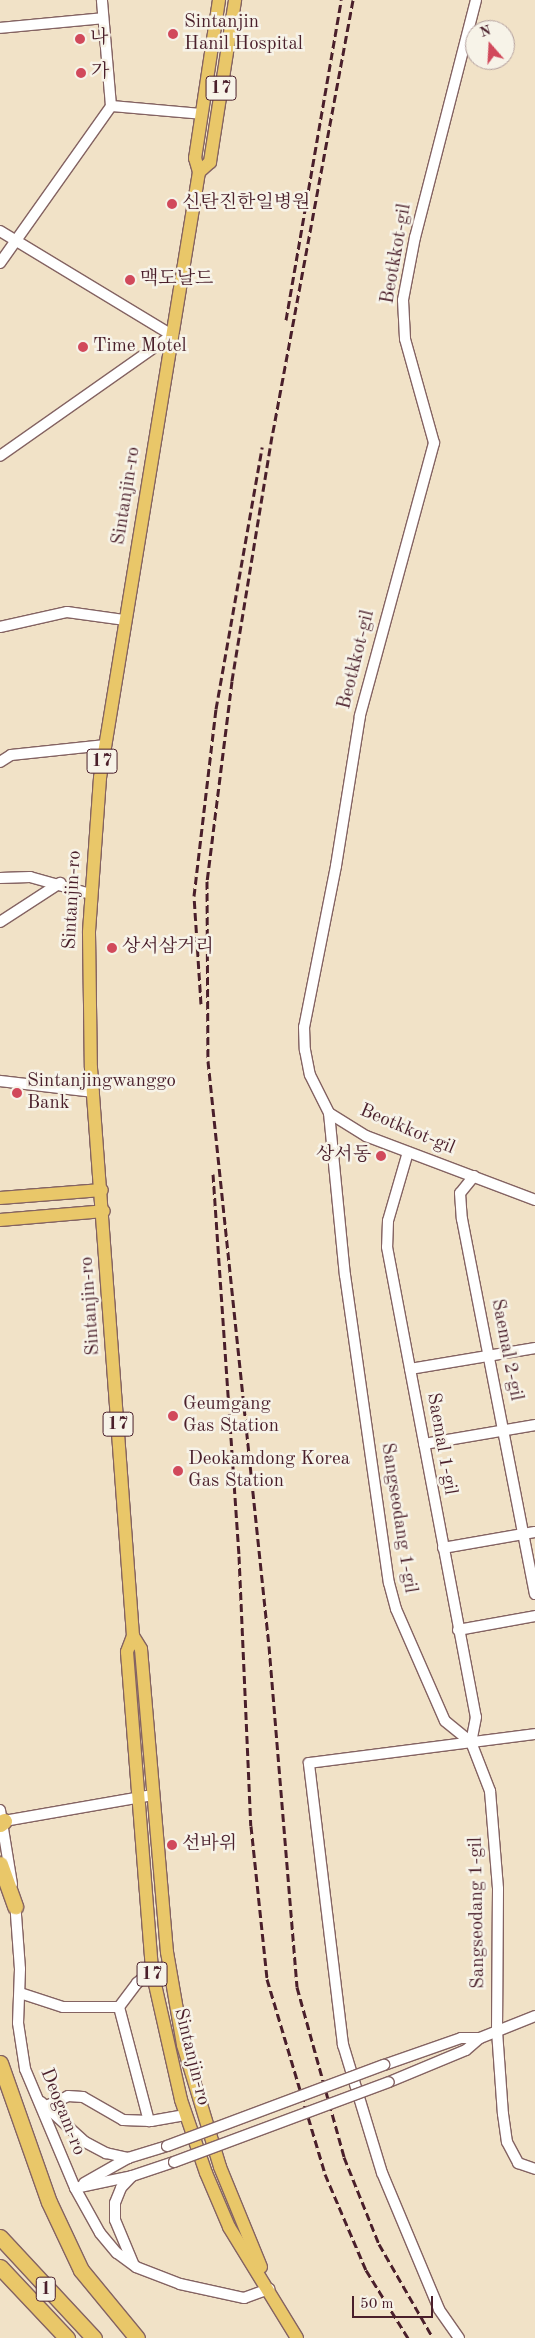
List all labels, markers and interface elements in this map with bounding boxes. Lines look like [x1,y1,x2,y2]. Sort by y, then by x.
place label: Sintanjin Hanil Hospital [184,12,303,56]
north arrow [465,20,515,70]
text: N [478,23,493,40]
marker: Sintanjin Hanil Hospital [166,27,180,41]
place label: 나 [90,28,108,50]
marker: 나 [74,33,86,45]
place label: 가 [91,62,109,84]
marker: 가 [75,67,87,79]
road number: 17 [205,73,237,104]
place label: 신탄진한일병원 [182,193,310,215]
marker: 신탄진한일병원 [166,198,178,210]
street label: Beotkkot-gil [377,202,417,306]
place label: 맥도날드 [140,269,213,291]
marker: 맥도날드 [124,274,136,286]
place label: Time Motel [93,336,187,358]
marker: Time Motel [77,341,89,353]
street label: Sintanjin-ro [108,445,146,547]
street label: Beotkkot-gil [334,608,380,712]
road number: 17 [86,746,118,776]
street label: Sintanjin-ro [59,850,87,950]
place label: 상서삼거리 [122,937,214,959]
marker: 상서삼거리 [106,942,118,954]
place label: Sintanjingwanggo Bank [27,1071,176,1115]
marker: Sintanjingwanggo Bank [11,1087,23,1099]
street label: Beotkkot-gil [356,1100,458,1160]
place label: 상서동 [316,1145,371,1167]
marker: 상서동 [375,1150,387,1162]
street label: Sintanjin-ro [76,1256,106,1356]
street label: Saemal 2-gil [485,1297,527,1403]
street label: Saemal 1-gil [421,1391,461,1497]
place label: Geumgang Gas Station [183,1394,279,1438]
road number: 17 [102,1408,134,1440]
marker: Geumgang Gas Station [167,1410,179,1422]
street label: Sangseodang 1-gil [375,1441,421,1595]
place label: Deokamdong Korea Gas Station [188,1449,350,1493]
marker: Deokamdong Korea Gas Station [172,1465,184,1477]
place label: 선바위 [182,1834,237,1856]
street label: Sangseodang 1-gil [465,1837,491,1989]
marker: 선바위 [166,1839,178,1851]
road number: 17 [136,1958,168,1990]
street label: Sintanjin-ro [168,2006,214,2108]
street label: Deogam-ro [34,2065,90,2159]
road number: 1 [35,2274,57,2304]
scale bar [355,2286,436,2318]
text: 50 m [360,2297,394,2312]

